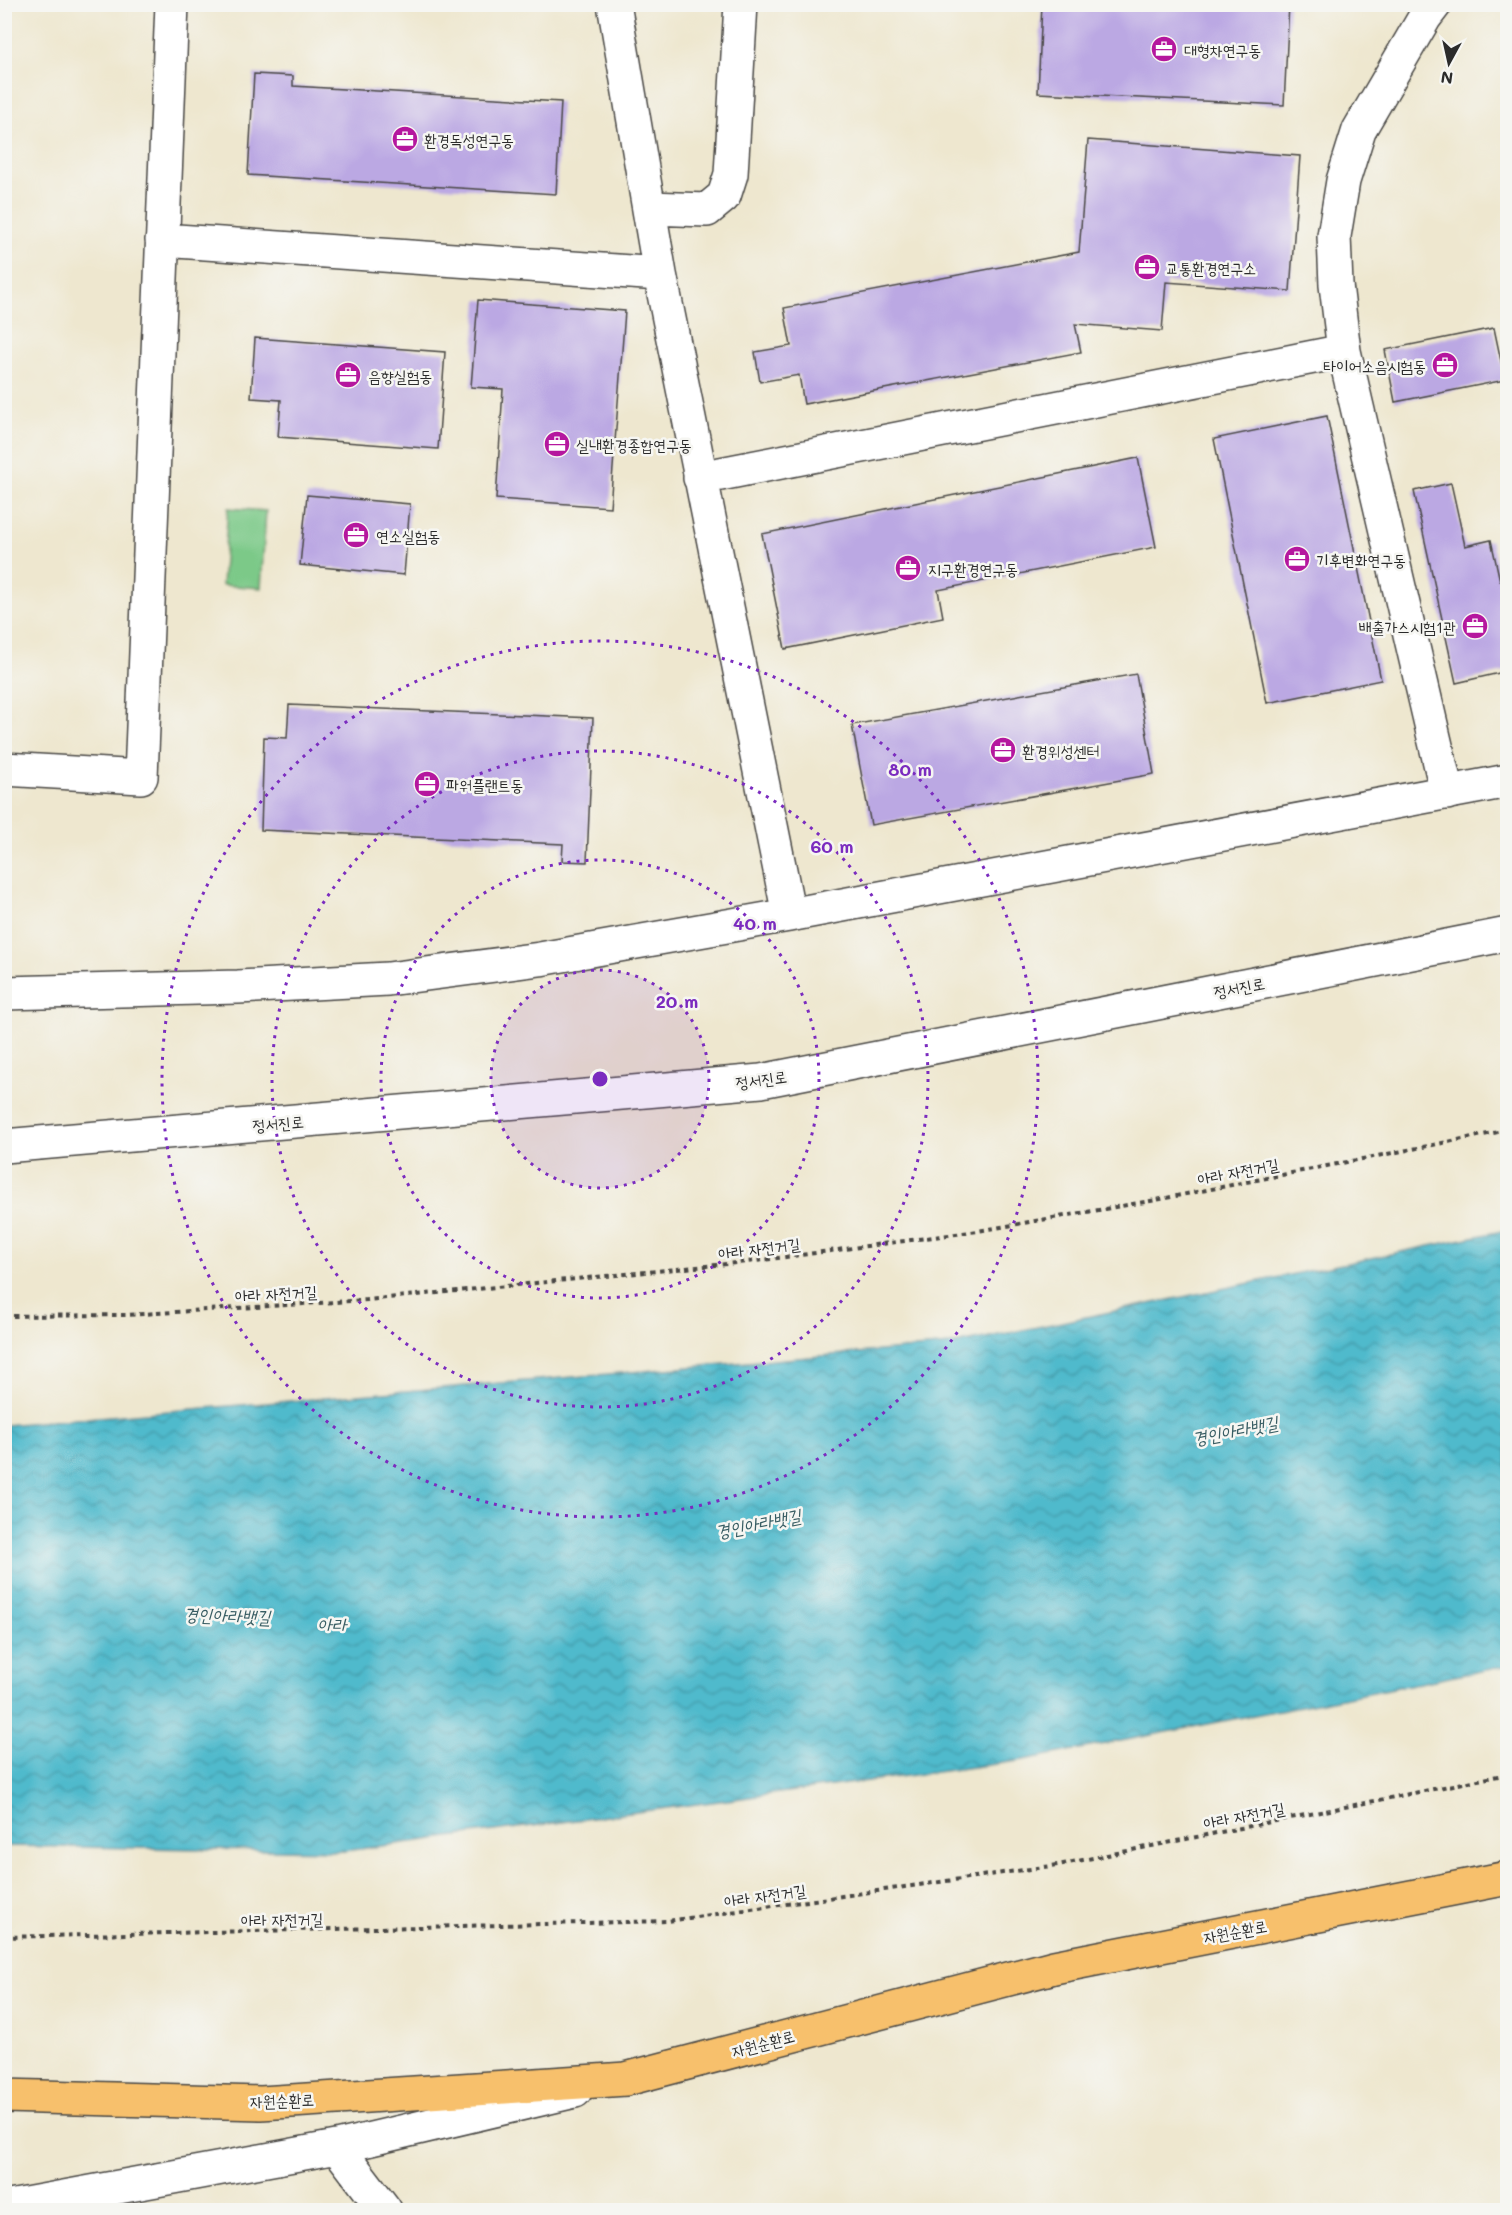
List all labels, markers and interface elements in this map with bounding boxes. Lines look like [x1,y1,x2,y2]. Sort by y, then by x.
north arrow [1419,33,1479,93]
office icon: 대형차연구동 [1149,34,1179,64]
place label: 대형차연구동 [1184,39,1261,60]
text: N [1439,67,1454,90]
office icon: 환경독성연구동 [390,124,420,154]
place label: 환경독성연구동 [424,129,514,150]
office icon: 교통환경연구소 [1132,252,1162,282]
place label: 교통환경연구소 [1166,257,1256,278]
office icon: 타이어소음시험동 [1430,350,1460,380]
place label: 타이어소음시험동 [1323,355,1426,376]
office icon: 음향실험동 [333,360,363,390]
place label: 음향실험동 [368,365,432,386]
office icon: 실내환경종합연구동 [542,429,572,459]
place label: 실내환경종합연구동 [576,434,692,455]
office icon: 연소실험동 [341,520,371,550]
place label: 연소실험동 [376,525,440,546]
office icon: 기후변화연구동 [1282,544,1312,574]
place label: 기후변화연구동 [1316,549,1406,570]
office icon: 지구환경연구동 [893,553,923,583]
place label: 지구환경연구동 [928,558,1018,579]
office icon: 배출가스시험1관 [1460,611,1490,641]
place label: 배출가스시험1관 [1359,616,1456,637]
office icon: 환경위성센터 [988,735,1018,765]
place label: 환경위성센터 [1022,740,1099,761]
text: 80 m [888,757,932,781]
office icon: 파워플랜트동 [412,769,442,799]
place label: 파워플랜트동 [446,774,523,795]
text: 60 m [810,834,854,858]
text: 40 m [733,911,777,935]
street label: 정서진로 [1212,972,1266,1002]
text: 20 m [656,989,698,1013]
street label: 정서진로 [734,1065,788,1093]
centre of rings [590,1069,610,1089]
street label: 정서진로 [251,1110,305,1136]
street label: 아라 자전거길 [1196,1153,1281,1189]
street label: 아라 자전거길 [717,1233,801,1263]
street label: 아라 자전거길 [234,1280,318,1306]
water label: 경인아라뱃길 [1190,1410,1281,1450]
water label: 경인아라뱃길 [713,1503,804,1543]
water label: 경인아라뱃길 [183,1601,272,1629]
water label: 아라 [318,1612,348,1636]
street label: 아라 자전거길 [1202,1797,1287,1833]
street label: 아라 자전거길 [723,1879,807,1911]
street label: 아라 자전거길 [241,1908,323,1930]
street label: 자원순환로 [1201,1915,1269,1947]
street label: 자원순환로 [729,2025,797,2061]
street label: 자원순환로 [249,2088,315,2112]

